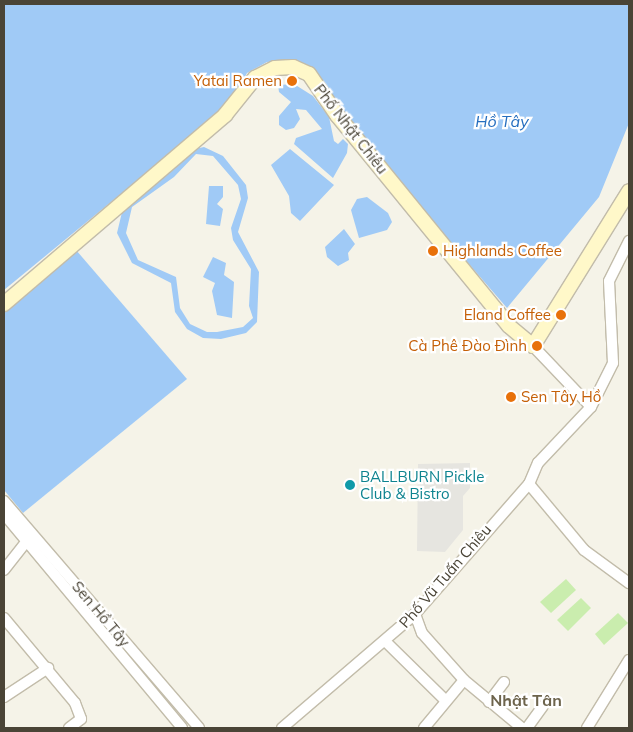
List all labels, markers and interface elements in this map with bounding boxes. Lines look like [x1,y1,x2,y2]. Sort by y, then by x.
place label: Yatai Ramen [194,72,282,90]
marker: Yatai Ramen [286,75,298,87]
street label: Phố Nhật Chiêu [310,81,392,177]
water label: Hồ Tây [475,111,529,131]
place label: Highlands Coffee [443,242,562,260]
marker: Highlands Coffee [427,245,439,257]
place label: Eland Coffee [464,306,551,324]
marker: Eland Coffee [555,309,567,321]
place label: Cà Phê Đào Đình [408,337,527,355]
marker: Cà Phê Đào Đình [531,340,543,352]
place label: Sen Tây Hồ [521,388,601,406]
marker: Sen Tây Hồ [505,391,517,403]
place label: BALLBURN Pickle Club & Bistro [360,467,484,502]
marker: BALLBURN Pickle Club & Bistro [344,479,356,491]
street label: Phố Vũ Tuấn Chiêu [395,521,495,631]
street label: Sen Hồ Tây [68,577,134,651]
district label: Nhật Tân [490,690,562,710]

